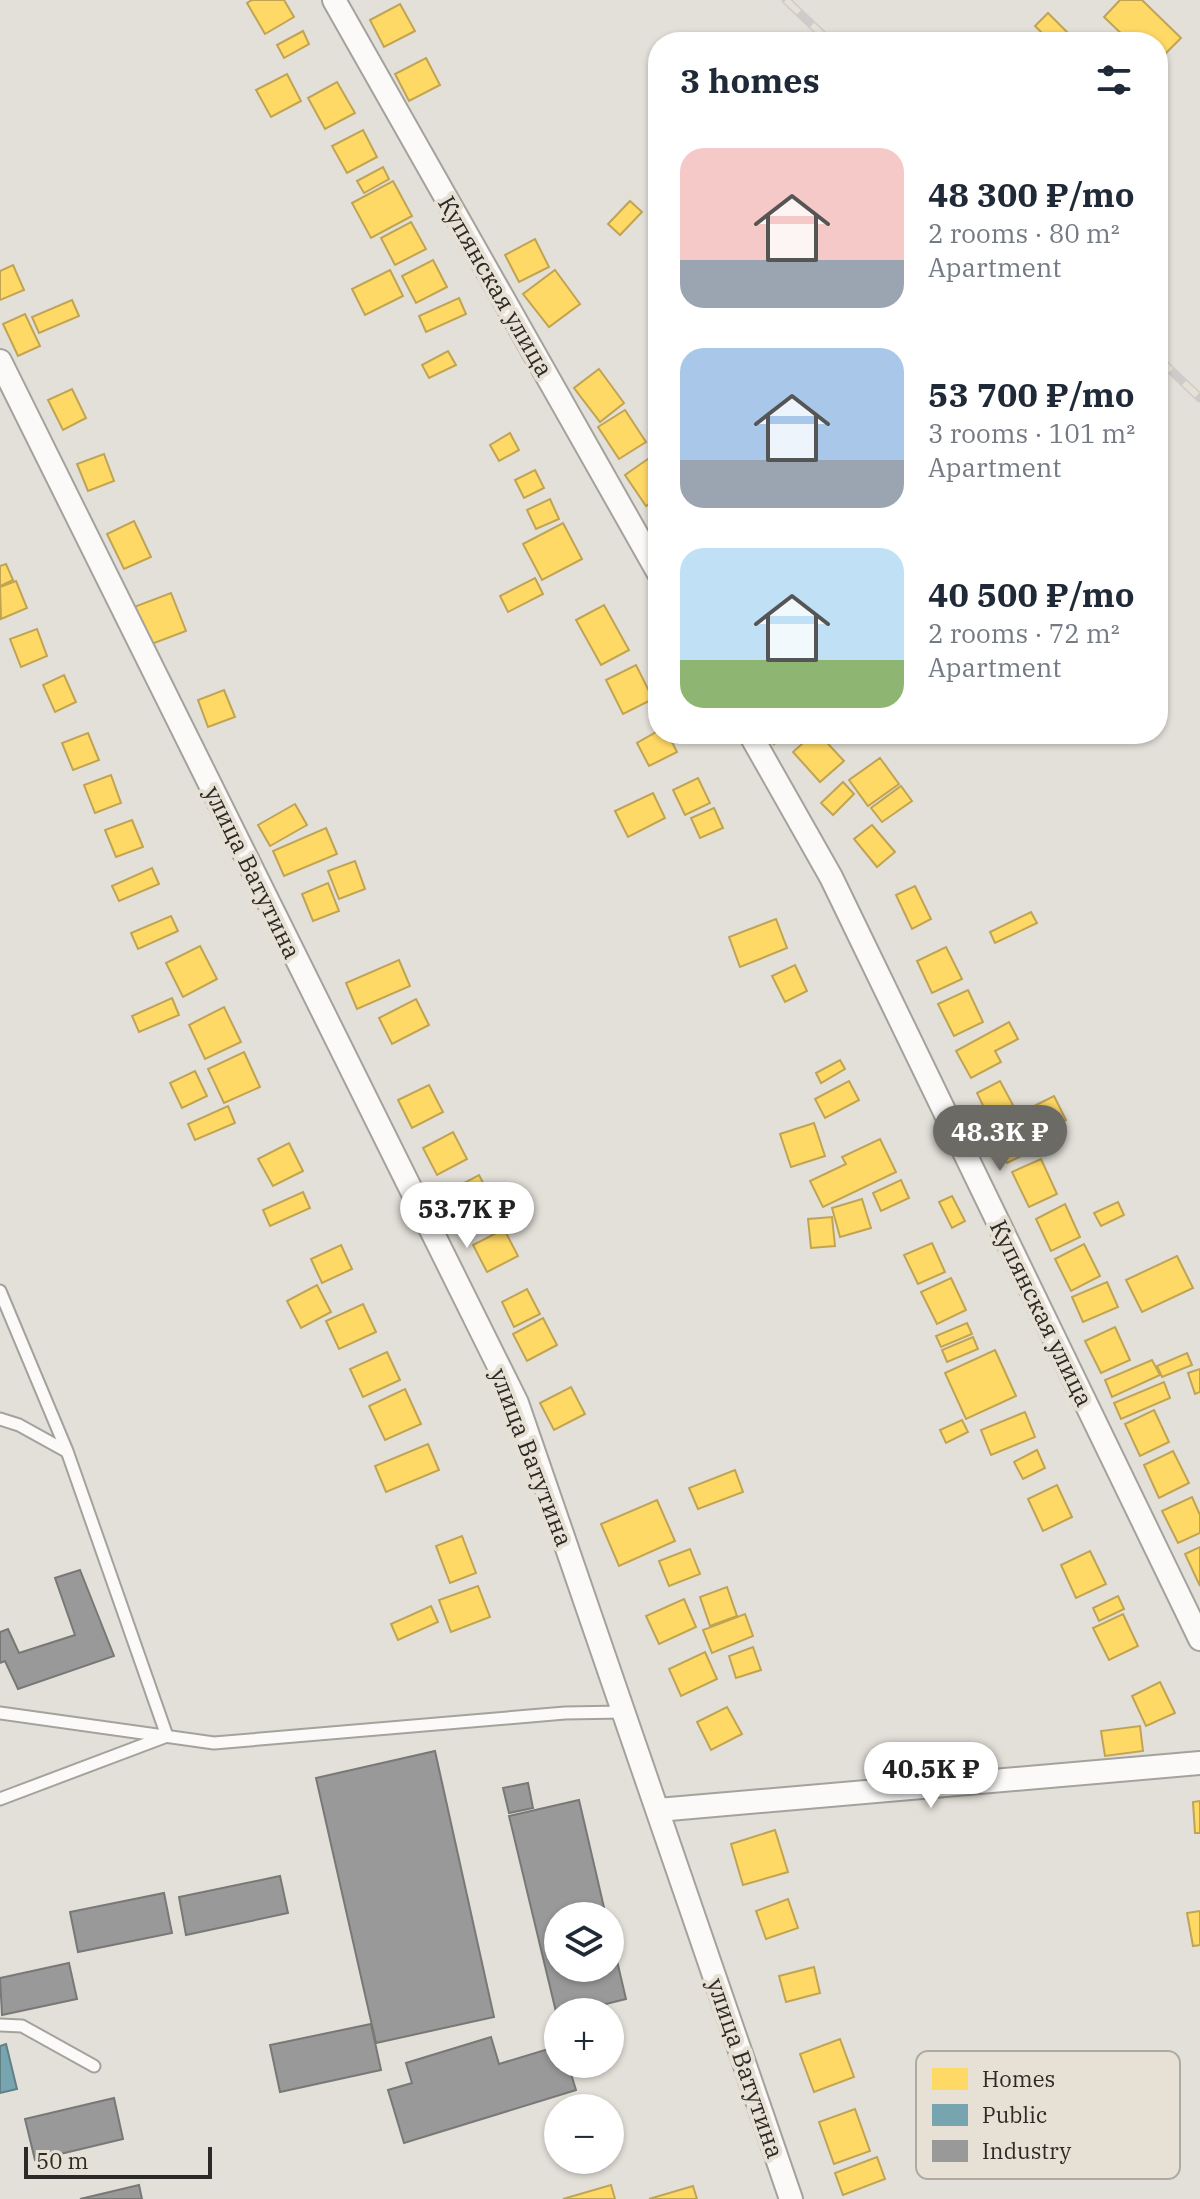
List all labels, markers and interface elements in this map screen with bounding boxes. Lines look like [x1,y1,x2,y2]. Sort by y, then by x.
text: 3 homes [680,58,820,102]
icon: filters [1092,58,1136,102]
text: 48 300 ₽/mo [928,172,1135,216]
icon: home [744,180,840,276]
street label: Купянская улица [431,190,561,382]
text: 2 rooms · 80 m² [928,216,1120,250]
text: Apartment [928,250,1061,284]
text: 53 700 ₽/mo [928,372,1135,416]
icon: home [744,380,840,476]
text: 3 rooms · 101 m² [928,416,1135,450]
text: Apartment [928,450,1061,484]
text: 40 500 ₽/mo [928,572,1135,616]
icon: home [744,580,840,676]
text: 2 rooms · 72 m² [928,616,1120,650]
text: Apartment [928,650,1061,684]
street label: улица Ватутина [197,780,309,964]
pin: 48.3K ₽ [926,1105,1074,1173]
text: 48.3K ₽ [951,1114,1049,1148]
pin: 53.7K ₽ [393,1182,541,1250]
text: 53.7K ₽ [418,1191,516,1225]
street label: Купянская улица [983,1214,1101,1412]
street label: улица Ватутина [483,1363,581,1551]
pin: 40.5K ₽ [857,1742,1005,1810]
text: 40.5K ₽ [882,1751,980,1785]
map controls [544,1902,624,2174]
button: layers [544,1902,624,1982]
street label: улица Ватутина [700,1974,792,2162]
button: + [544,1998,624,2078]
legend [916,2051,1180,2179]
text: Homes [982,2064,1055,2093]
button: − [544,2094,624,2174]
text: Public [982,2100,1047,2129]
text: Industry [982,2136,1071,2165]
scale bar [24,2143,212,2179]
text: 50 m [36,2146,88,2175]

